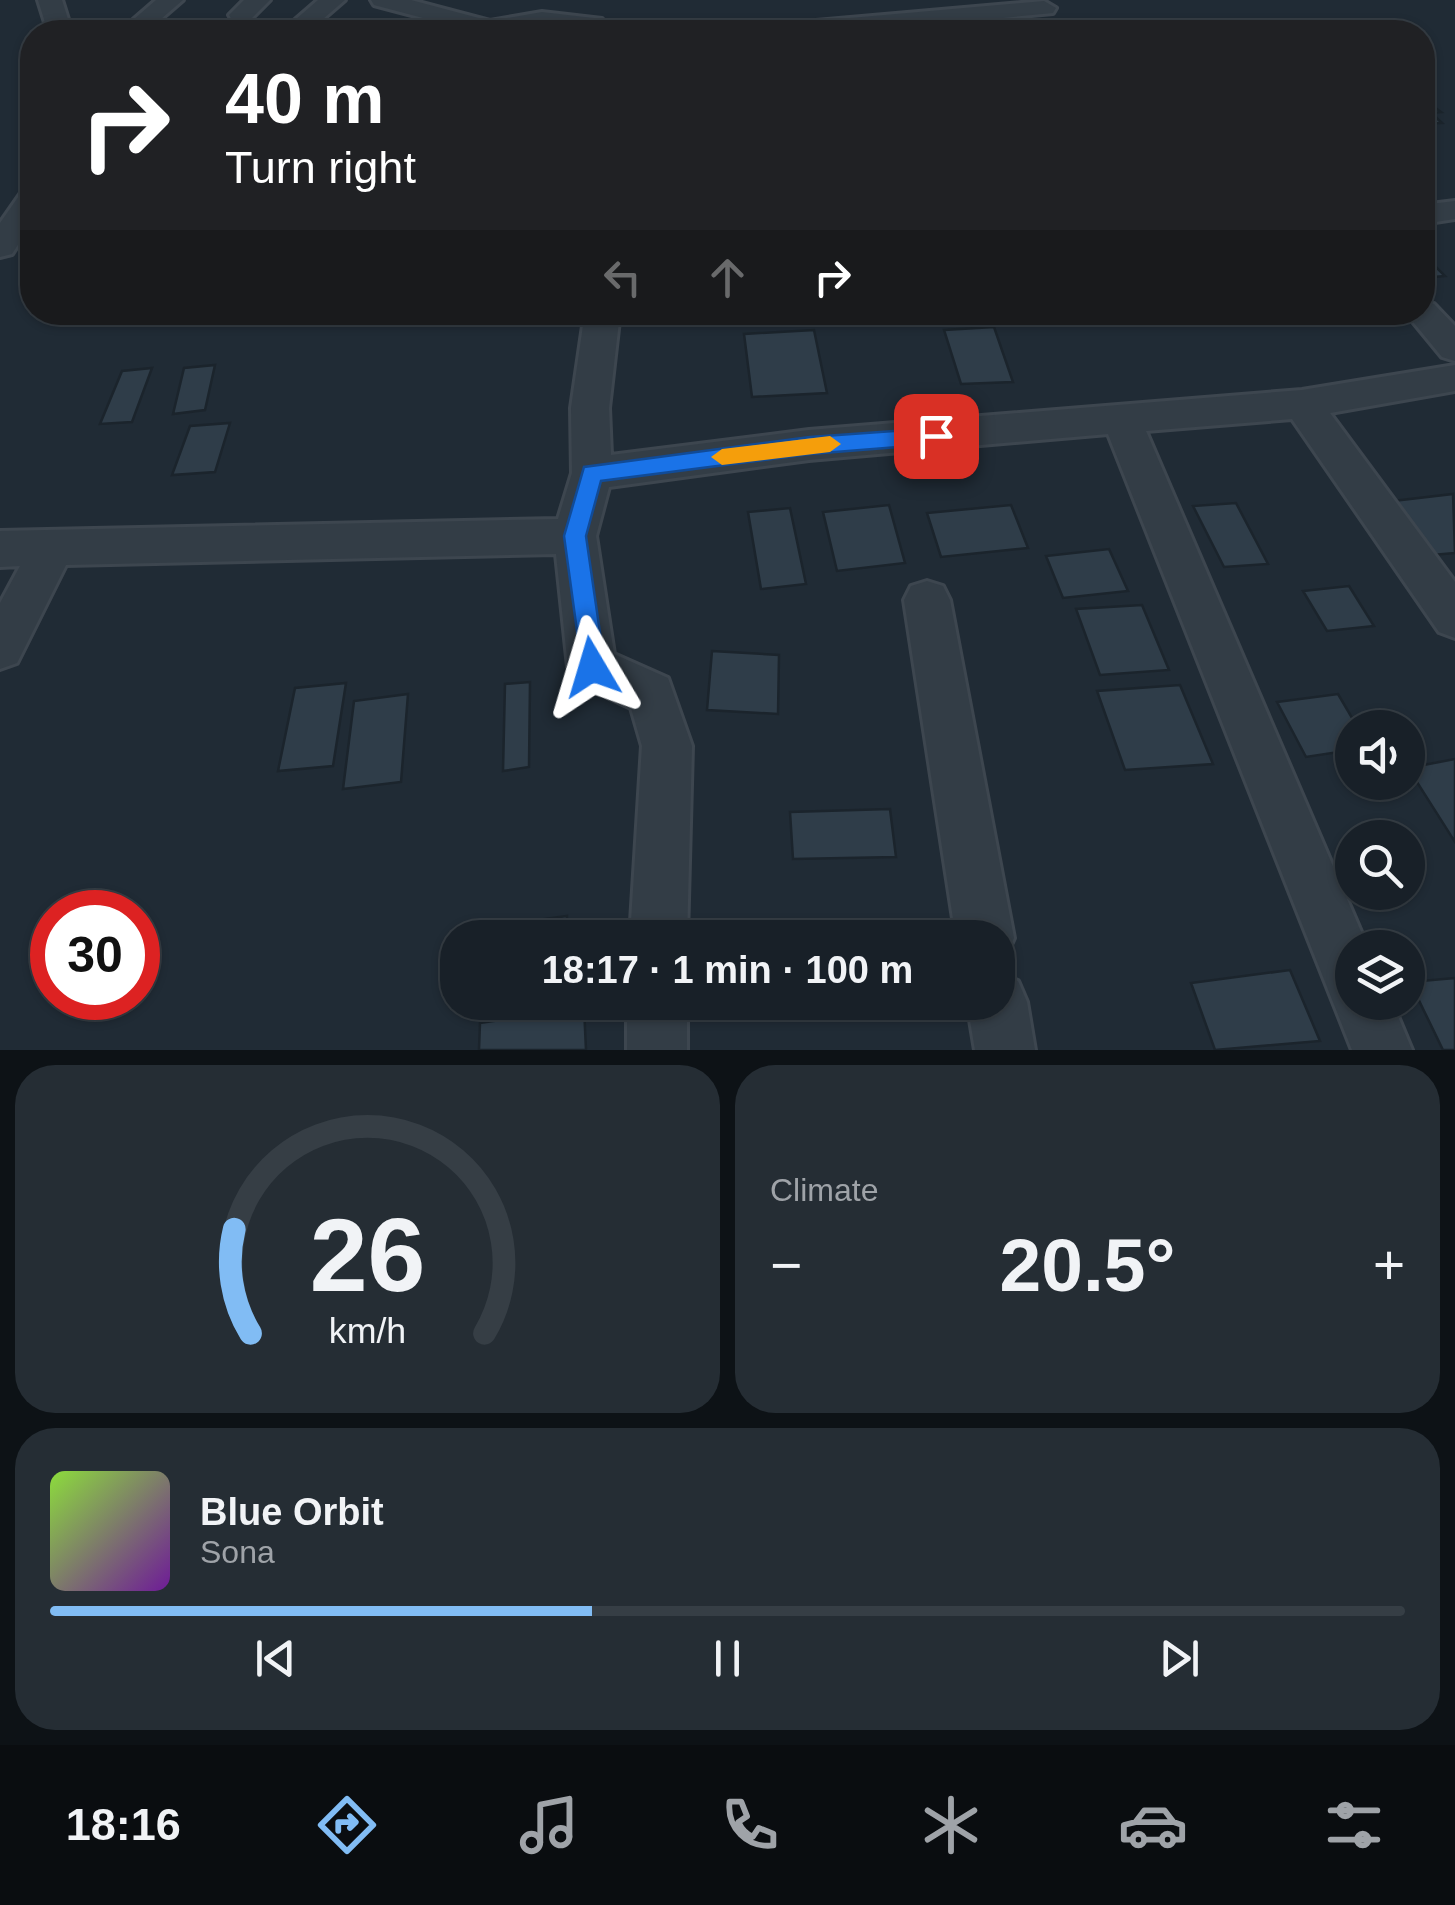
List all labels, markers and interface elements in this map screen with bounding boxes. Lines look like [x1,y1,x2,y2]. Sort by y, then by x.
icon: right [60,60,190,190]
text: 40 m [225,60,385,138]
text: Turn right [225,142,416,193]
icon: left [595,250,650,305]
icon: ahead [700,250,755,305]
icon: right [805,250,860,305]
pin [894,394,979,479]
icon: arrive [909,409,964,464]
position arrow [540,615,644,719]
map controls [1335,710,1425,1020]
button: sound [1335,710,1425,800]
button: search [1335,820,1425,910]
speed limit sign: 30 [30,890,160,1020]
button: layers [1335,930,1425,1020]
text: 18:17 · 1 min · 100 m [542,949,913,991]
text: Climate [770,1172,878,1208]
text: 26 [310,1197,425,1313]
text: 20.5° [1000,1223,1175,1307]
text: − [770,1234,802,1296]
text: + [1373,1234,1405,1296]
text: km/h [329,1311,406,1351]
text: Blue Orbit [200,1491,384,1533]
text: Sona [200,1534,275,1570]
icon: previous [248,1631,303,1686]
icon: pause [700,1631,755,1686]
icon: next [1152,1631,1207,1686]
icon: directions [312,1790,382,1860]
icon: music [514,1790,584,1860]
icon: phone [715,1790,785,1860]
icon: climate [916,1790,986,1860]
icon: car [1118,1790,1188,1860]
icon: filters [1319,1790,1389,1860]
text: 18:16 [66,1799,181,1850]

